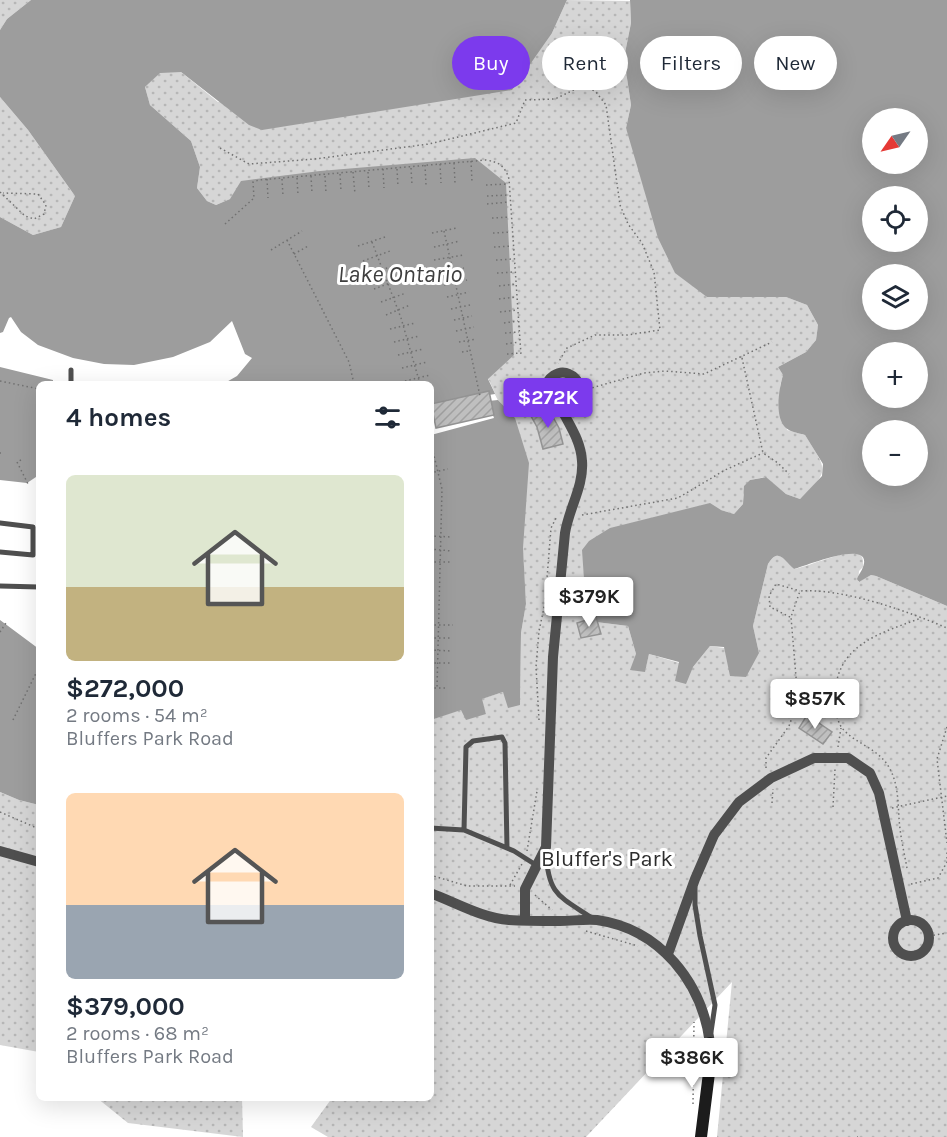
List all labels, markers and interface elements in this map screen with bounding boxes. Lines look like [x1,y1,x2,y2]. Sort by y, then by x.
chip: Buy [452,36,530,90]
chip: Rent [542,36,628,90]
chip: Filters [640,36,742,90]
chip: New [754,36,837,90]
north arrow [862,108,928,174]
map controls [862,108,928,486]
button: locate [862,186,928,252]
water label: Lake Ontario [338,260,462,288]
button: layers [862,264,928,330]
button: + [862,342,928,408]
pin: $272K [506,378,590,429]
text: $272K [517,386,579,409]
icon: filters [371,401,404,434]
text: 4 homes [66,402,171,433]
button: − [862,420,928,486]
icon: home [181,514,289,622]
pin: $379K [547,577,631,628]
text: $379K [558,585,620,608]
text: $272,000 [66,673,184,704]
pin: $857K [773,679,857,730]
text: $857K [784,687,846,710]
text: 2 rooms · 54 m² [66,704,208,727]
text: Bluffers Park Road [66,727,234,750]
icon: home [181,832,289,940]
park label: Bluffer's Park [541,846,673,872]
text: $379,000 [66,991,185,1022]
text: 2 rooms · 68 m² [66,1022,209,1045]
pin: $386K [650,1038,734,1089]
text: Bluffers Park Road [66,1045,234,1068]
text: $386K [660,1046,724,1069]

